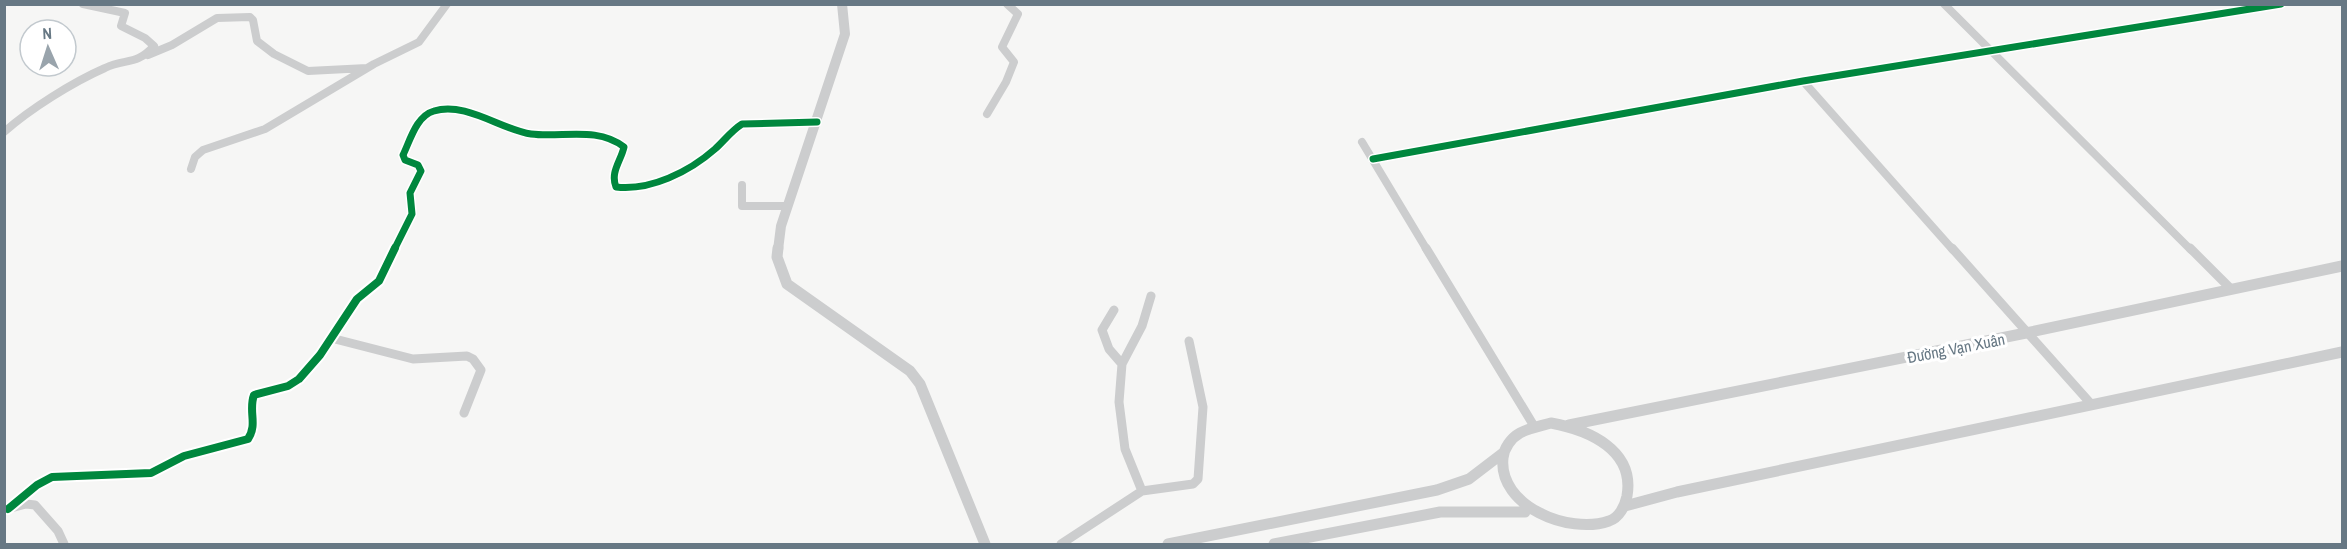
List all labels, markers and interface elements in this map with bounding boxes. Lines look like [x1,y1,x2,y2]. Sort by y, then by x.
north arrow [18,18,78,78]
text: N [42,22,53,44]
street label: Đường Vạn Xuân [1905,328,2007,368]

